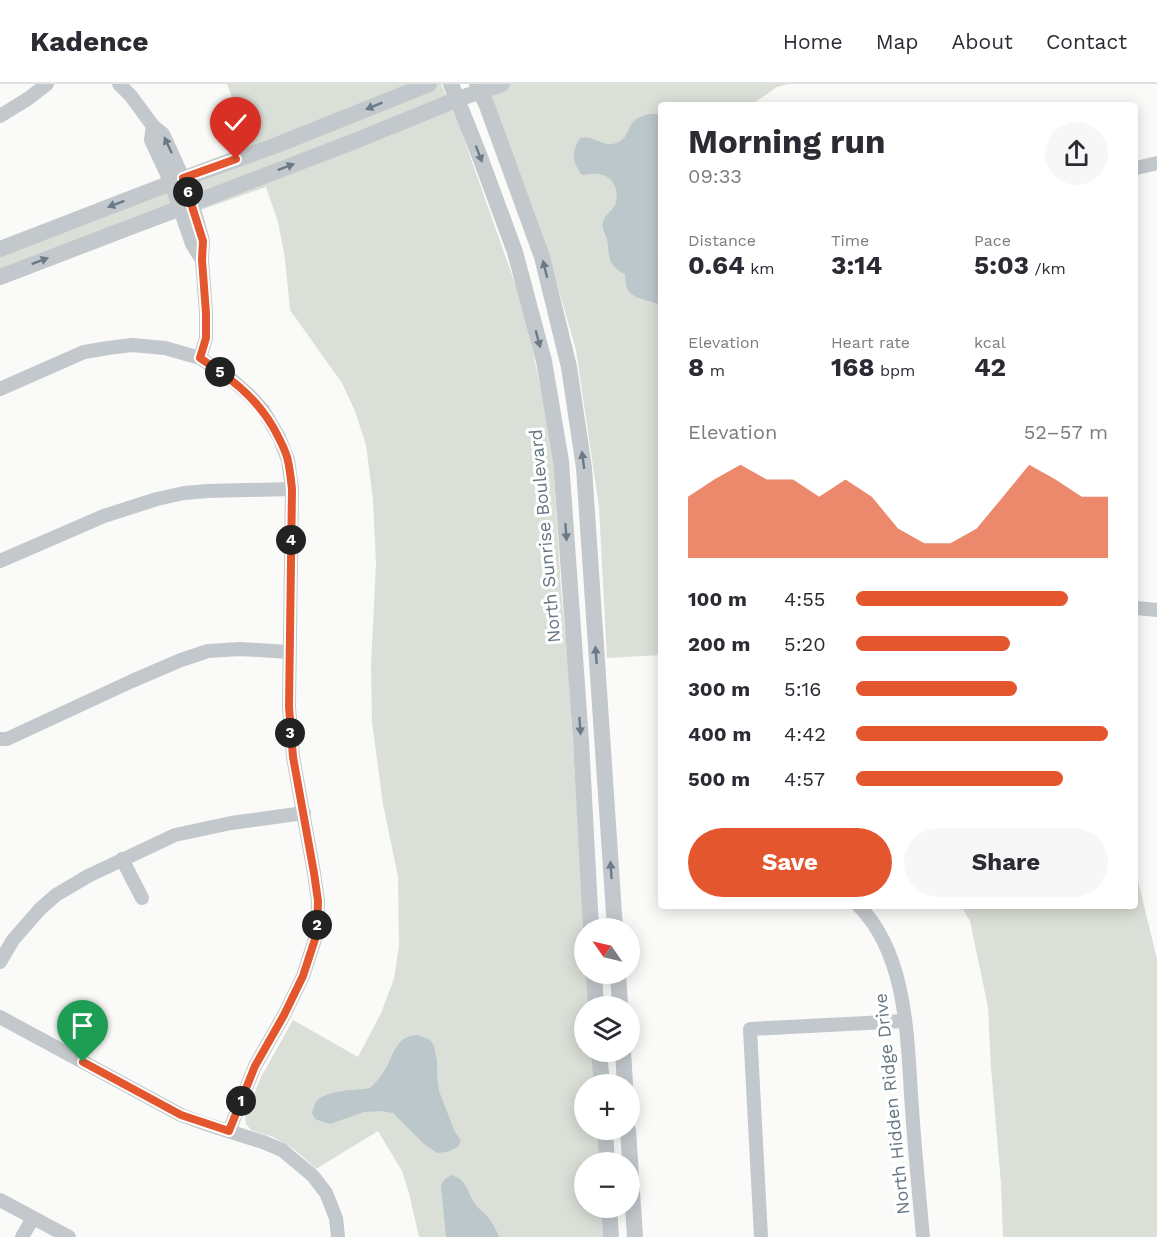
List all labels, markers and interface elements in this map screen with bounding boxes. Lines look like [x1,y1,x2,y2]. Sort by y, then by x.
text: Kadence [30,25,149,58]
text: Home [783,29,843,54]
text: Map [876,29,919,54]
text: About [952,29,1013,54]
text: Contact [1046,29,1127,54]
pin [210,97,261,159]
one-way arrow [365,101,383,111]
icon: check [219,106,252,139]
text: Morning run [688,122,885,161]
button: share [1045,122,1108,185]
one-way arrow [163,136,172,153]
one-way arrow [475,145,484,163]
one-way arrow [277,162,295,172]
text: 09:33 [688,164,742,188]
pin: 6 [173,177,203,207]
text: 6 [183,182,193,201]
one-way arrow [107,200,125,209]
text: Distance [688,231,756,250]
text: Time [831,231,869,250]
text: Pace [974,231,1011,250]
text: 0.64 [688,250,745,280]
text: 3:14 [831,250,882,280]
text: 5:03 [974,250,1029,280]
one-way arrow [32,256,50,266]
text: km [745,259,774,278]
text: /km [1029,259,1066,278]
one-way arrow [539,260,549,278]
one-way arrow [534,330,544,348]
text: Elevation [688,333,759,352]
text: Heart rate [831,333,910,352]
text: kcal [974,333,1006,352]
text: 8 [688,352,704,382]
text: 168 [831,352,875,382]
text: 42 [974,352,1006,382]
pin: 5 [205,357,235,387]
text: m [704,361,725,380]
text: bpm [875,361,915,380]
text: 5 [215,362,225,381]
text: Elevation [688,420,777,444]
text: 52–57 m [1024,420,1108,444]
street label: North Sunrise Boulevard [525,428,564,644]
one-way arrow [579,450,588,469]
one-way arrow [562,522,571,541]
pin: 4 [276,525,306,555]
text: 4 [286,530,296,549]
text: 100 m [688,587,747,611]
text: 4:55 [784,587,825,611]
text: 200 m [688,632,750,656]
text: 5:20 [784,632,826,656]
one-way arrow [592,645,601,664]
text: 300 m [688,677,750,701]
text: 5:16 [784,677,822,701]
one-way arrow [575,717,585,736]
pin: 3 [275,718,305,748]
text: 400 m [688,722,751,746]
text: 4:42 [784,722,826,746]
text: 3 [285,723,295,742]
text: 500 m [688,767,750,791]
text: 4:57 [784,767,825,791]
button: Save [688,828,892,897]
button: Share [904,828,1108,897]
one-way arrow [606,861,615,880]
pin: 2 [302,910,332,940]
text: 2 [312,915,322,934]
north arrow [574,918,640,984]
map controls [574,918,640,1218]
street label: North Hidden Ridge Drive [869,992,914,1216]
button: layers [574,996,640,1062]
pin [57,1000,108,1062]
icon: arrive [66,1009,99,1042]
button: + [574,1074,640,1140]
pin: 1 [226,1086,256,1116]
text: 1 [238,1091,244,1110]
button: − [574,1152,640,1218]

